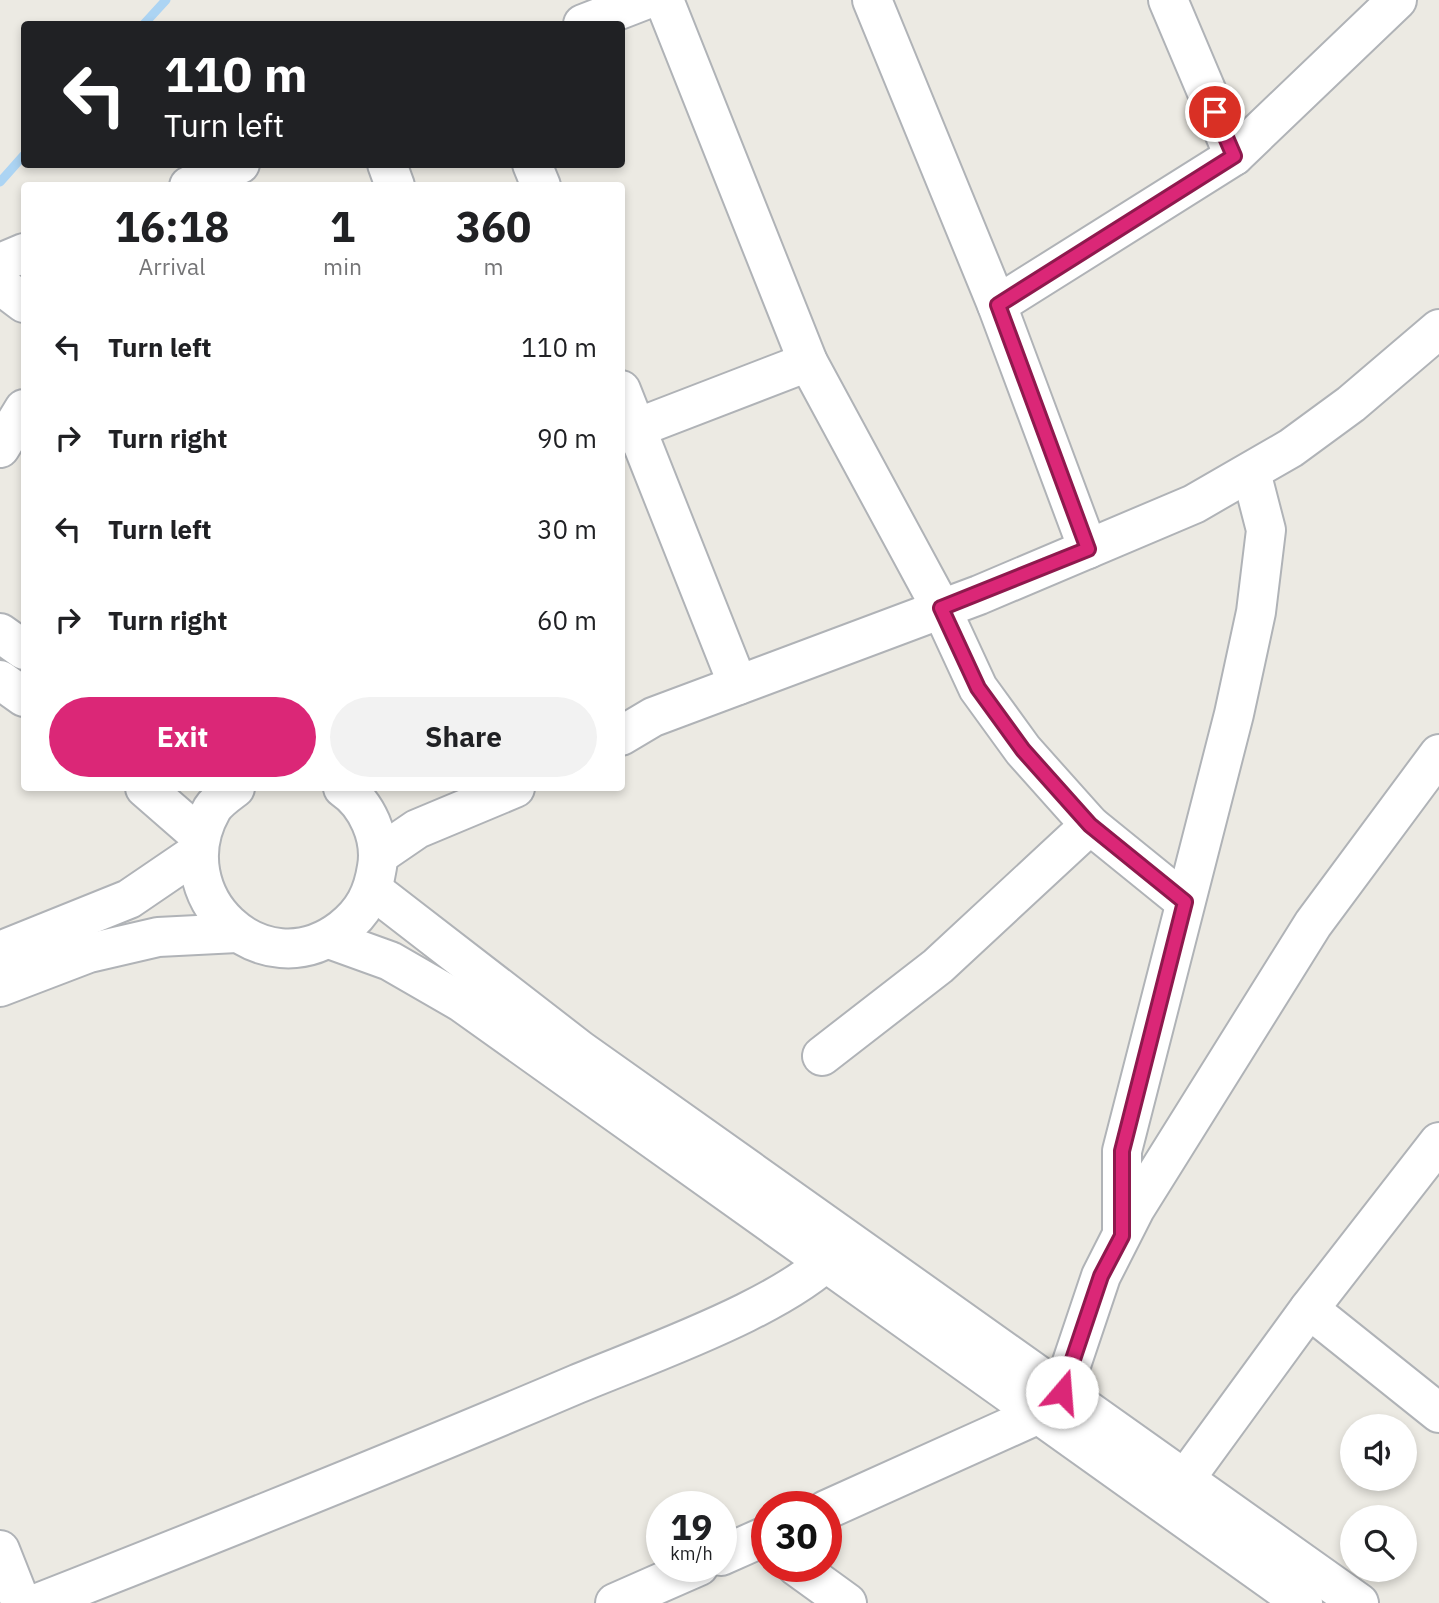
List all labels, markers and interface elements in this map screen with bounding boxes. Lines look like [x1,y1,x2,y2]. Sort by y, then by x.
text: 110 m [164,42,308,105]
icon: left [49,49,140,140]
pin [1185,82,1245,142]
icon: arrive [1196,93,1234,131]
text: Turn left [164,104,284,146]
text: 16:18 [115,199,229,254]
text: 1 [330,199,355,254]
text: 360 [456,199,531,254]
text: Arrival [139,251,206,281]
text: min [323,251,362,281]
text: m [483,251,504,281]
icon: left [49,328,87,366]
text: Turn left [108,330,211,364]
text: 110 m [521,330,597,364]
icon: right [49,419,87,457]
text: Turn right [108,421,227,455]
text: 90 m [537,421,597,455]
icon: left [49,510,87,548]
text: Turn left [108,512,211,546]
text: 30 m [537,512,597,546]
icon: right [49,601,87,639]
text: Turn right [108,603,227,637]
text: 60 m [537,603,597,637]
button: Exit [49,697,316,777]
button: Share [330,697,597,777]
position arrow [1025,1355,1099,1429]
map controls [1340,1414,1417,1582]
button: sound [1340,1414,1417,1491]
speed limit sign: 30 [751,1491,842,1582]
text: 19 [670,1504,713,1550]
button: search [1340,1505,1417,1582]
text: km/h [670,1542,713,1565]

